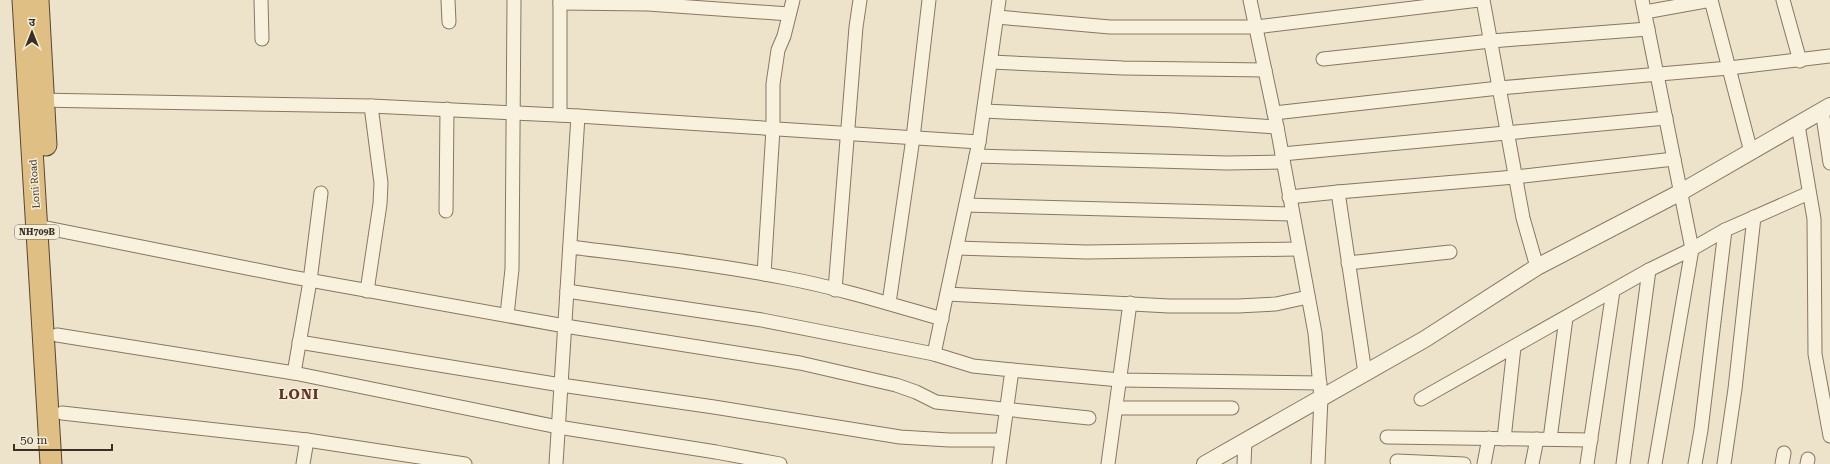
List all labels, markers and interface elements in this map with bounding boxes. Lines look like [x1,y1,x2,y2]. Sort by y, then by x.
north arrow [12,12,52,52]
text: उ [29,16,36,29]
street label: Loni Road [27,158,42,209]
road number: NH709B [15,225,59,239]
district label: LONI [279,386,319,402]
scale bar [14,426,112,452]
text: 50 m [20,433,47,447]

